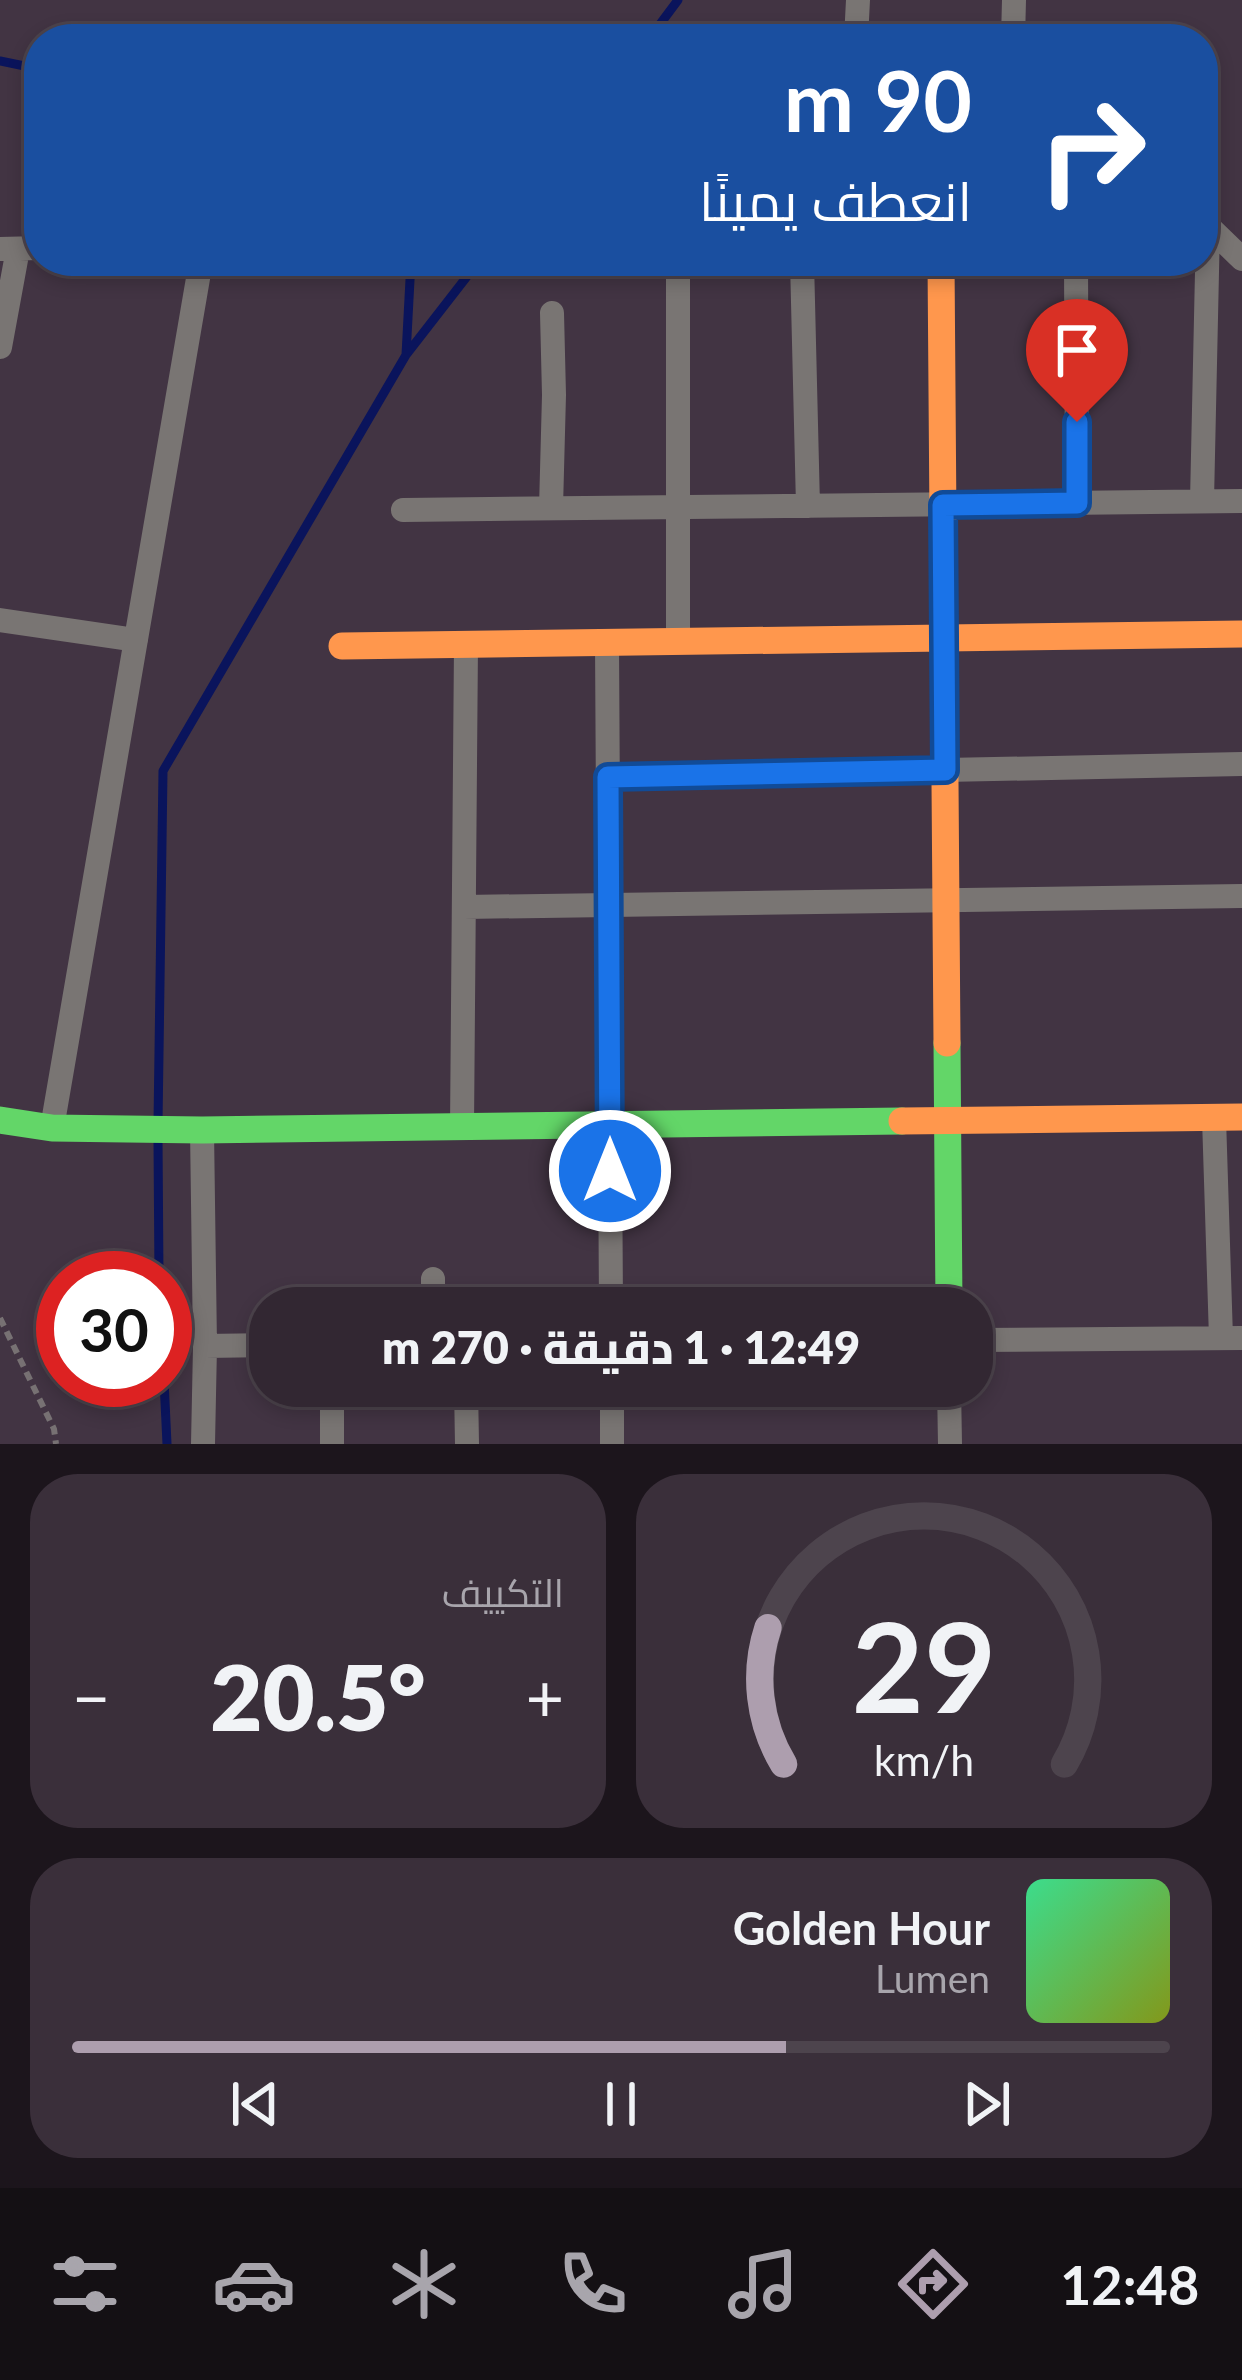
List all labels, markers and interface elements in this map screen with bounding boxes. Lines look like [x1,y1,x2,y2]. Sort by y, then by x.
text: 90 m [784,49,972,150]
icon: right [1014,72,1170,228]
text: انعطف يمينًا [699,168,972,233]
pin [1026,299,1128,422]
icon: arrive [1044,317,1110,383]
position arrow [547,1108,673,1234]
speed limit sign: 30 [36,1251,192,1407]
text: 12:49 · 1 دقيقة · 270 m [382,1320,860,1374]
text: التكييف [442,1569,564,1615]
text: 29 [852,1590,996,1740]
text: 20.5° [210,1642,426,1750]
text: − [72,1657,110,1736]
text: + [526,1657,564,1736]
text: km/h [874,1734,974,1785]
text: Golden Hour [733,1901,990,1955]
text: Lumen [875,1955,990,2001]
icon: previous [222,2071,288,2137]
icon: pause [588,2071,654,2137]
icon: next [954,2071,1020,2137]
icon: filters [43,2242,127,2326]
icon: car [212,2242,296,2326]
icon: climate [382,2242,466,2326]
icon: phone [551,2242,635,2326]
icon: music [721,2242,805,2326]
icon: directions [891,2242,975,2326]
text: 12:48 [1060,2252,1199,2317]

